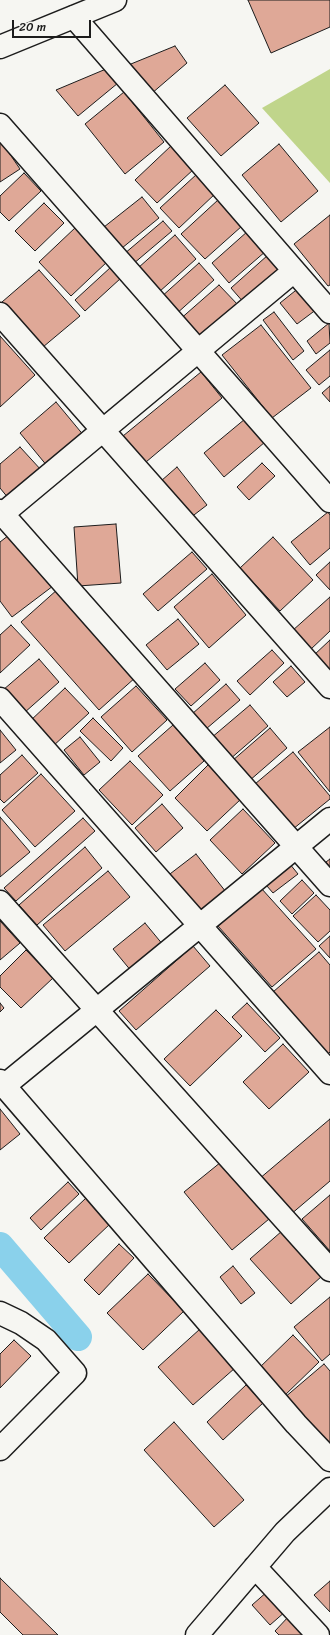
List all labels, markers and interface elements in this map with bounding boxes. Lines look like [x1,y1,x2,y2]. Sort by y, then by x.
scale bar [14,12,93,38]
text: 20 m [19,16,46,38]

